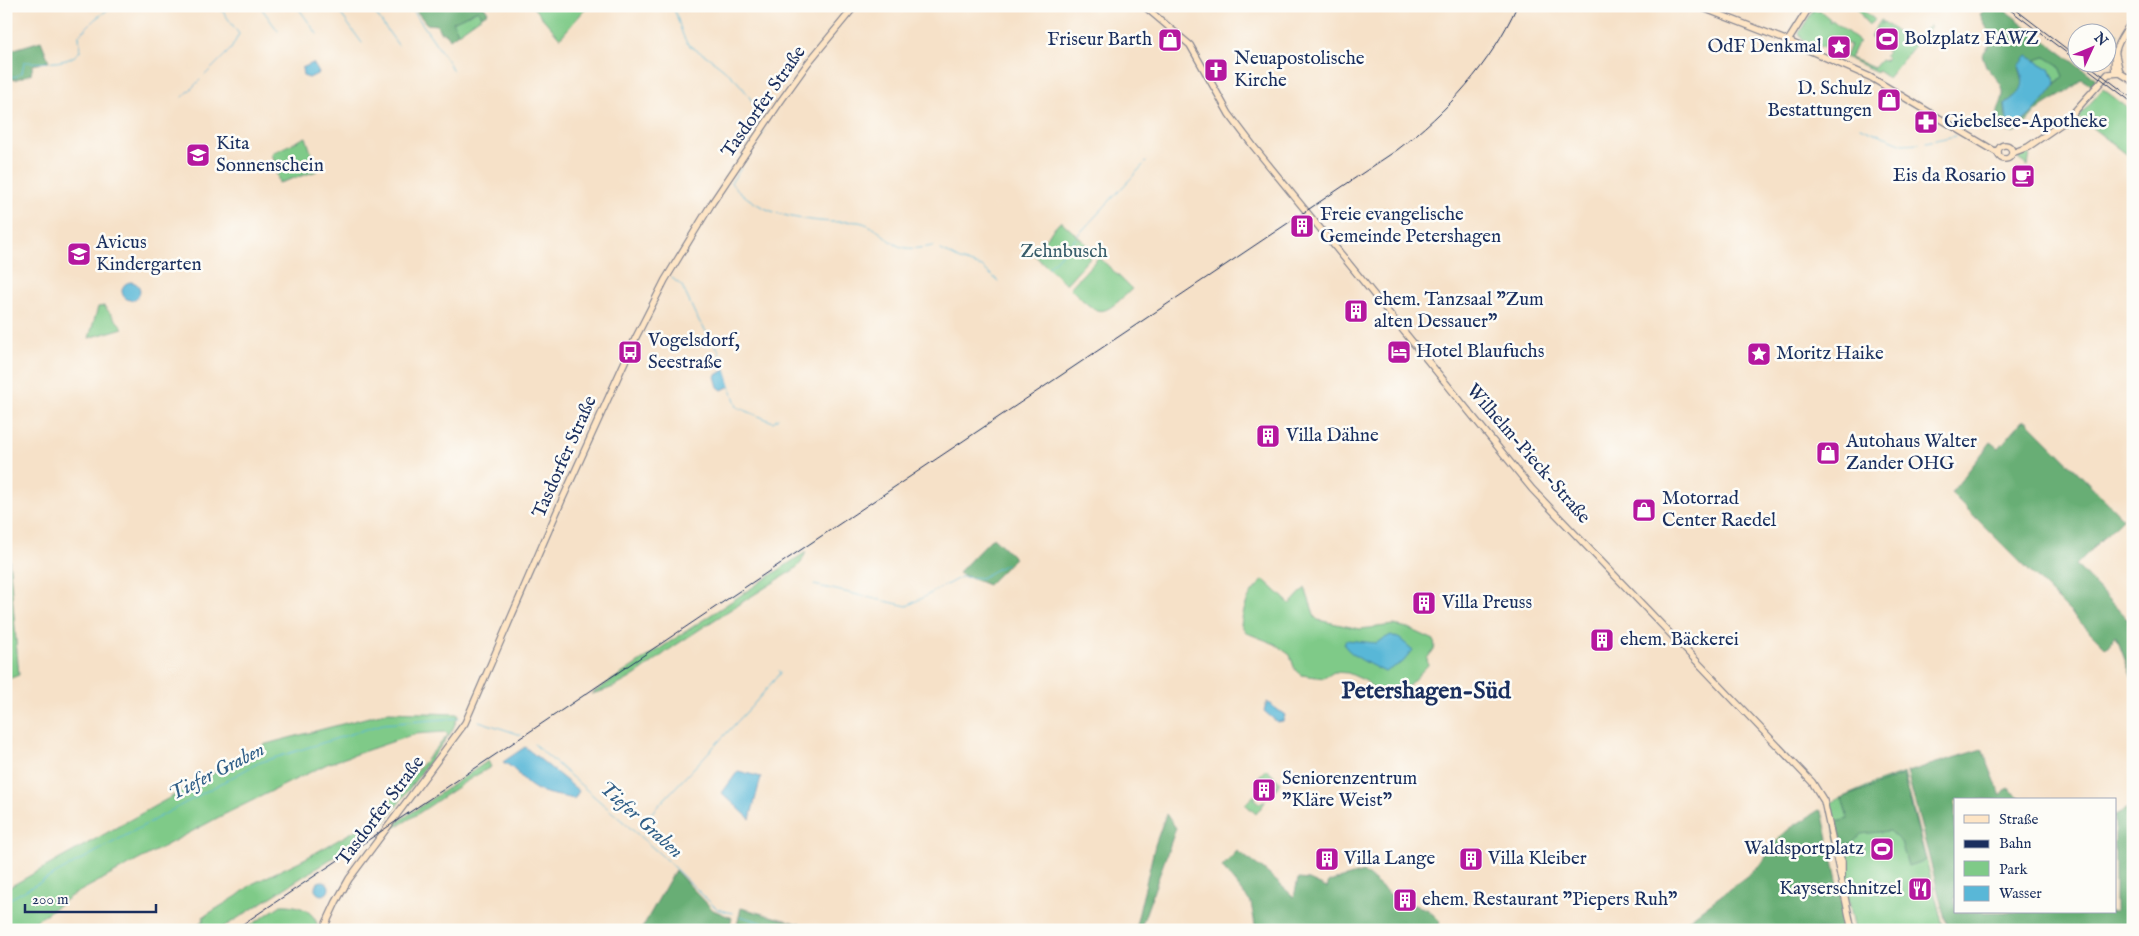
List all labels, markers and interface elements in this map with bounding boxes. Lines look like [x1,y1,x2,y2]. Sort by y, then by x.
north arrow [2066,22,2116,72]
sports icon: Bolzplatz FAWZ [1874,26,1900,52]
shop icon: Friseur Barth [1157,27,1183,53]
place label: Bolzplatz FAWZ [1904,27,2039,51]
place label: Friseur Barth [1047,28,1152,52]
text: N [2089,28,2111,50]
place icon: OdF Denkmal [1826,34,1852,60]
place label: OdF Denkmal [1708,35,1823,59]
street label: Tasdorfer Straße [717,41,812,163]
place label: Neuapostolische Kirche [1234,47,1365,93]
church icon: Neuapostolische Kirche [1203,57,1229,83]
place label: D. Schulz Bestattungen [1767,77,1872,123]
shop icon: D. Schulz Bestattungen [1876,87,1902,113]
pharmacy icon: Giebelsee-Apotheke [1913,109,1939,135]
place label: Giebelsee-Apotheke [1944,110,2108,134]
place label: Kita Sonnenschein [216,132,324,178]
school or university icon: Kita Sonnenschein [185,142,211,168]
cafe icon: Eis da Rosario [2010,163,2036,189]
place label: Eis da Rosario [1893,164,2006,188]
place label: Freie evangelische Gemeinde Petershagen [1320,203,1501,249]
building icon: Freie evangelische Gemeinde Petershagen [1289,213,1315,239]
place label: Avicus Kindergarten [95,231,202,277]
park label: Zehnbusch [1020,240,1108,264]
school or university icon: Avicus Kindergarten [66,241,92,267]
place label: ehem. Tanzsaal "Zum alten Dessauer" [1374,288,1544,334]
building icon: ehem. Tanzsaal "Zum alten Dessauer" [1343,298,1369,324]
place label: Vogelsdorf, Seestraße [647,329,740,375]
bus stop icon: Vogelsdorf, Seestraße [617,339,643,365]
hotel icon: Hotel Blaufuchs [1386,339,1412,365]
place label: Hotel Blaufuchs [1416,340,1544,364]
place icon: Moritz Haike [1746,341,1772,367]
place label: Moritz Haike [1776,342,1884,366]
street label: Wilhelm-Pieck-Straße [1461,379,1596,529]
street label: Tasdorfer Straße [527,392,603,522]
building icon: Villa Dähne [1255,423,1281,449]
place label: Villa Dähne [1285,424,1379,448]
place label: Autohaus Walter Zander OHG [1845,430,1977,476]
shop icon: Autohaus Walter Zander OHG [1815,440,1841,466]
place label: Motorrad Center Raedel [1662,487,1777,533]
shop icon: Motorrad Center Raedel [1631,497,1657,523]
building icon: Villa Preuss [1411,590,1437,616]
place label: Villa Preuss [1441,591,1532,615]
building icon: ehem. Bäckerei [1589,627,1615,653]
place label: ehem. Bäckerei [1620,628,1739,652]
district label: Petershagen-Süd [1341,676,1512,707]
water label: Tiefer Graben [165,737,269,807]
street label: Tasdorfer Straße [332,751,430,871]
place label: Seniorenzentrum "Kläre Weist" [1282,767,1418,813]
water label: Tiefer Graben [594,776,688,864]
building icon: Seniorenzentrum "Kläre Weist" [1251,777,1277,803]
legend [1954,798,2116,914]
text: Straße [1999,810,2039,829]
text: Bahn [1999,834,2031,853]
sports icon: Waldsportplatz [1869,836,1895,862]
place label: Waldsportplatz [1744,837,1864,861]
building icon: Villa Lange [1314,846,1340,872]
building icon: Villa Kleiber [1458,846,1484,872]
place label: Villa Lange [1343,847,1435,871]
place label: Villa Kleiber [1487,847,1587,871]
text: Park [1999,860,2029,879]
restaurant icon: Kayserschnitzel [1907,876,1933,902]
place label: Kayserschnitzel [1779,877,1903,901]
scale bar [25,881,156,913]
text: Wasser [1999,884,2042,903]
building icon: ehem. Restaurant "Piepers Ruh" [1392,887,1418,913]
place label: ehem. Restaurant "Piepers Ruh" [1422,888,1677,912]
text: 200 m [32,890,69,909]

